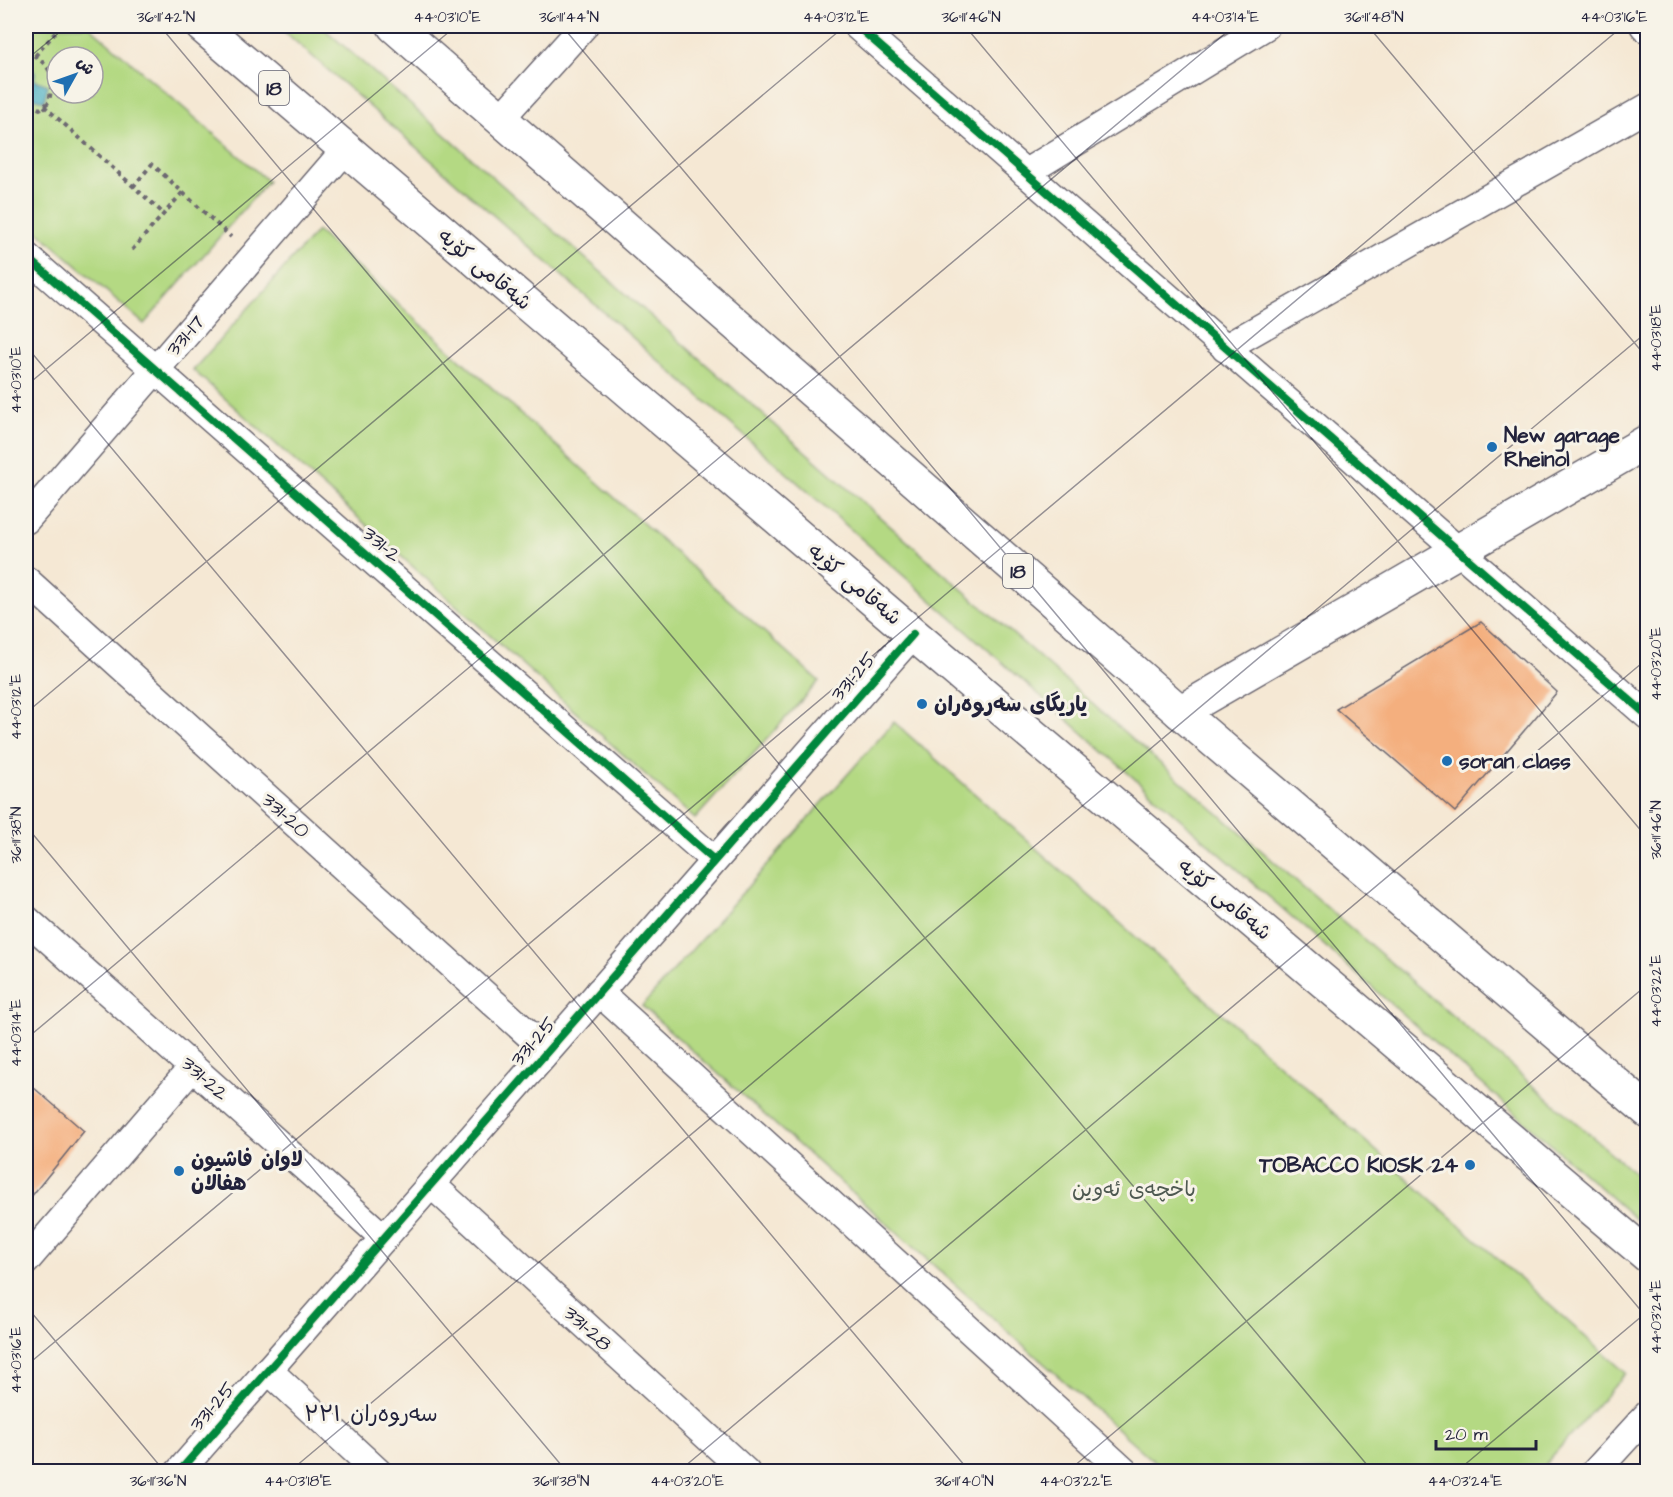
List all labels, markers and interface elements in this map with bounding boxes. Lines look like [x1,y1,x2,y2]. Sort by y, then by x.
text: 36°11'42"N [137,7,195,28]
text: 44°03'10"E [413,7,481,28]
text: 36°11'44"N [539,7,599,28]
text: 44°03'12"E [803,7,869,28]
text: 36°11'46"N [941,7,1001,28]
text: 44°03'14"E [1191,7,1259,28]
text: 36°11'48"N [1344,7,1404,28]
text: 44°03'16"E [1581,7,1648,28]
north arrow [45,45,105,105]
text: ش [72,52,100,80]
road number: 18 [259,71,289,105]
street label: شەقامی کۆیە [432,222,538,317]
text: 44°03'18"E [1646,304,1667,372]
street label: 331-17 [159,308,212,362]
text: 44°03'10"E [6,346,27,414]
place label: New garage Rheinol [1504,421,1621,474]
marker: New garage Rheinol [1485,440,1499,454]
street label: 331-2 [356,519,407,569]
street label: شەقامی کۆیە [802,537,908,632]
road number: 18 [1003,554,1033,588]
text: 44°03'20"E [1646,627,1667,701]
street label: 331-25 [824,645,883,708]
text: 44°03'12"E [6,674,27,740]
place label: یاریگای سەروەران [934,690,1087,719]
marker: یاریگای سەروەران [915,697,929,711]
place label: soran class [1459,747,1571,776]
marker: soran class [1440,754,1454,768]
street label: 331-20 [255,786,316,845]
text: 36°11'46"N [1646,800,1667,860]
text: 36°11'38"N [6,807,27,863]
street label: شەقامی کۆیە [1172,852,1278,947]
text: 44°03'22"E [1646,954,1667,1027]
text: 44°03'14"E [6,999,27,1067]
street label: 331-25 [504,1010,563,1073]
street label: 331-22 [175,1049,235,1107]
place label: لاوان فاشيون هفالان [191,1145,303,1198]
place label: TOBACCO KIOSK 24 [1258,1151,1459,1180]
marker: TOBACCO KIOSK 24 [1463,1158,1477,1172]
marker: لاوان فاشيون هفالان [172,1164,186,1178]
park label: باخچەی ئەوین [1072,1175,1196,1204]
text: 44°03'24"E [1646,1280,1667,1354]
street label: 331-28 [557,1299,619,1358]
text: 44°03'16"E [6,1326,27,1394]
street label: 331-25 [183,1375,242,1438]
district label: سەروەران ٣٣١ [304,1399,438,1430]
scale bar [1436,1413,1536,1451]
text: 20 m [1445,1422,1488,1447]
text: 36°11'36"N [130,1471,186,1492]
text: 44°03'18"E [264,1471,332,1492]
text: 36°11'38"N [533,1471,589,1492]
text: 44°03'20"E [650,1471,724,1492]
text: 36°11'40"N [934,1471,994,1492]
text: 44°03'22"E [1040,1471,1113,1492]
text: 44°03'24"E [1428,1471,1502,1492]

